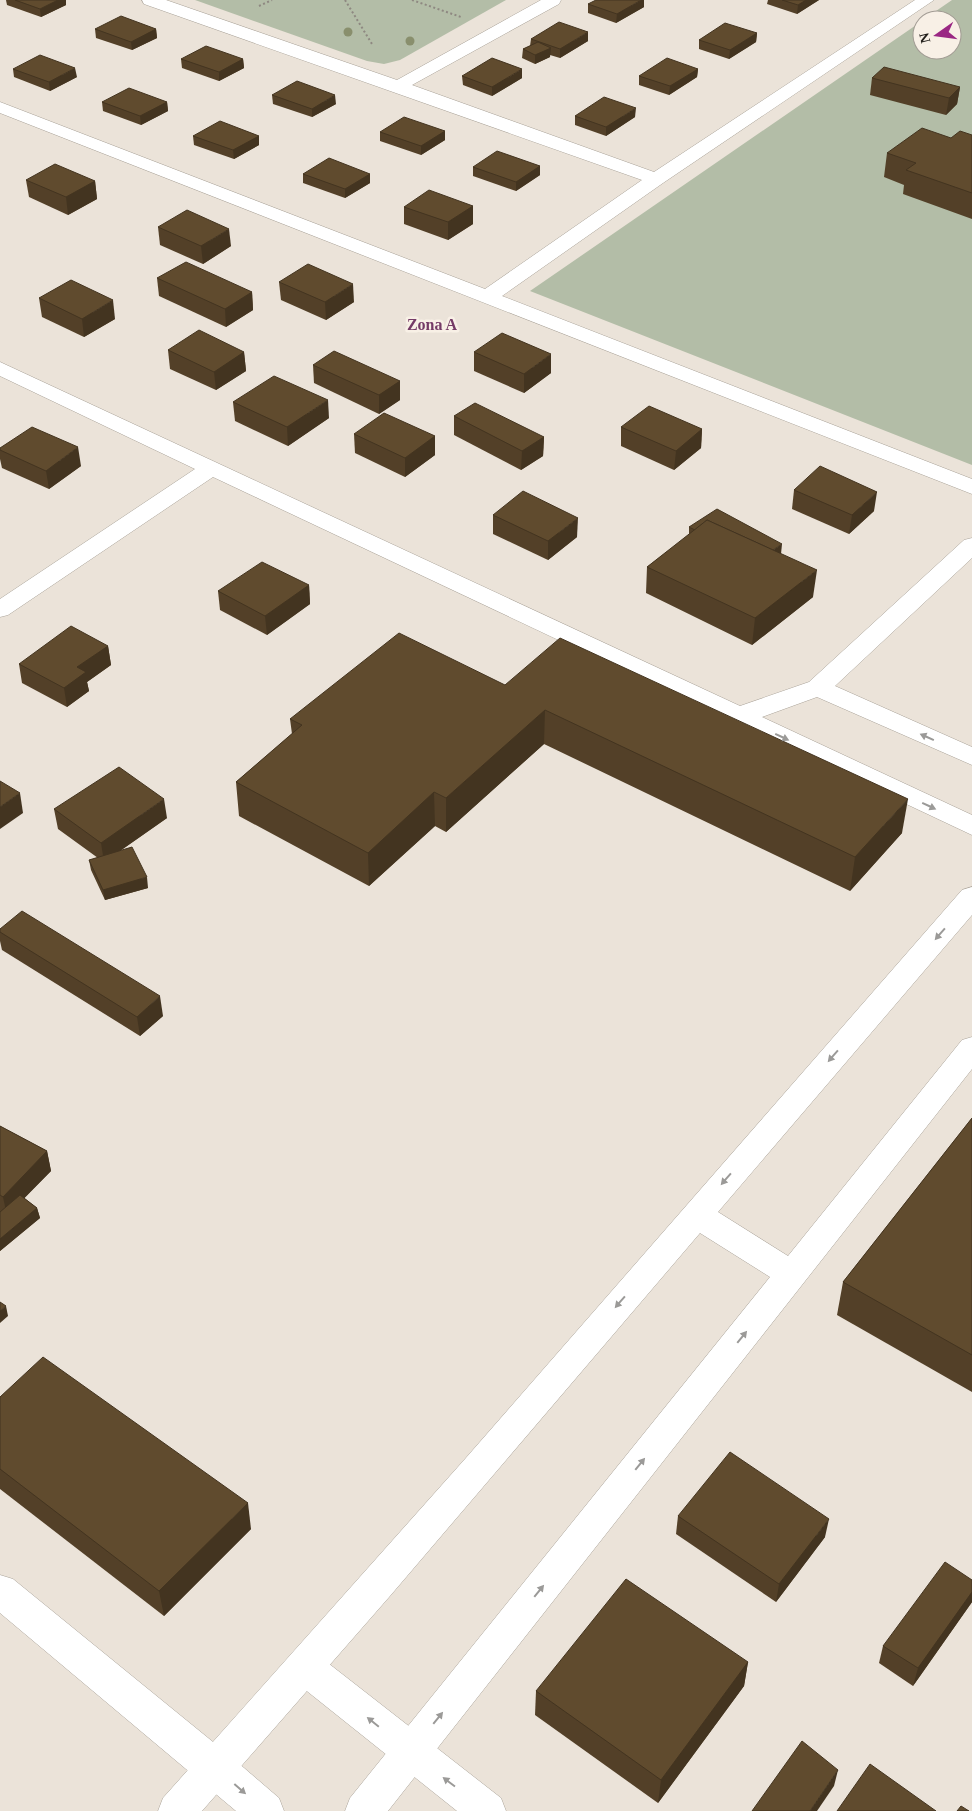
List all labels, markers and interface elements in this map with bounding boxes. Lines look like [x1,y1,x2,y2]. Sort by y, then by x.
north arrow [912,10,962,60]
text: N [916,31,933,45]
district label: Zona A [407,316,458,333]
one-way arrow [920,732,935,741]
one-way arrow [775,733,789,741]
one-way arrow [922,802,936,810]
one-way arrow [934,927,946,939]
one-way arrow [828,1050,839,1062]
one-way arrow [721,1172,732,1185]
one-way arrow [615,1295,626,1308]
one-way arrow [736,1331,747,1344]
one-way arrow [635,1458,646,1471]
one-way arrow [534,1585,545,1598]
one-way arrow [433,1711,443,1725]
one-way arrow [366,1716,379,1727]
one-way arrow [442,1777,456,1787]
one-way arrow [234,1784,247,1795]

